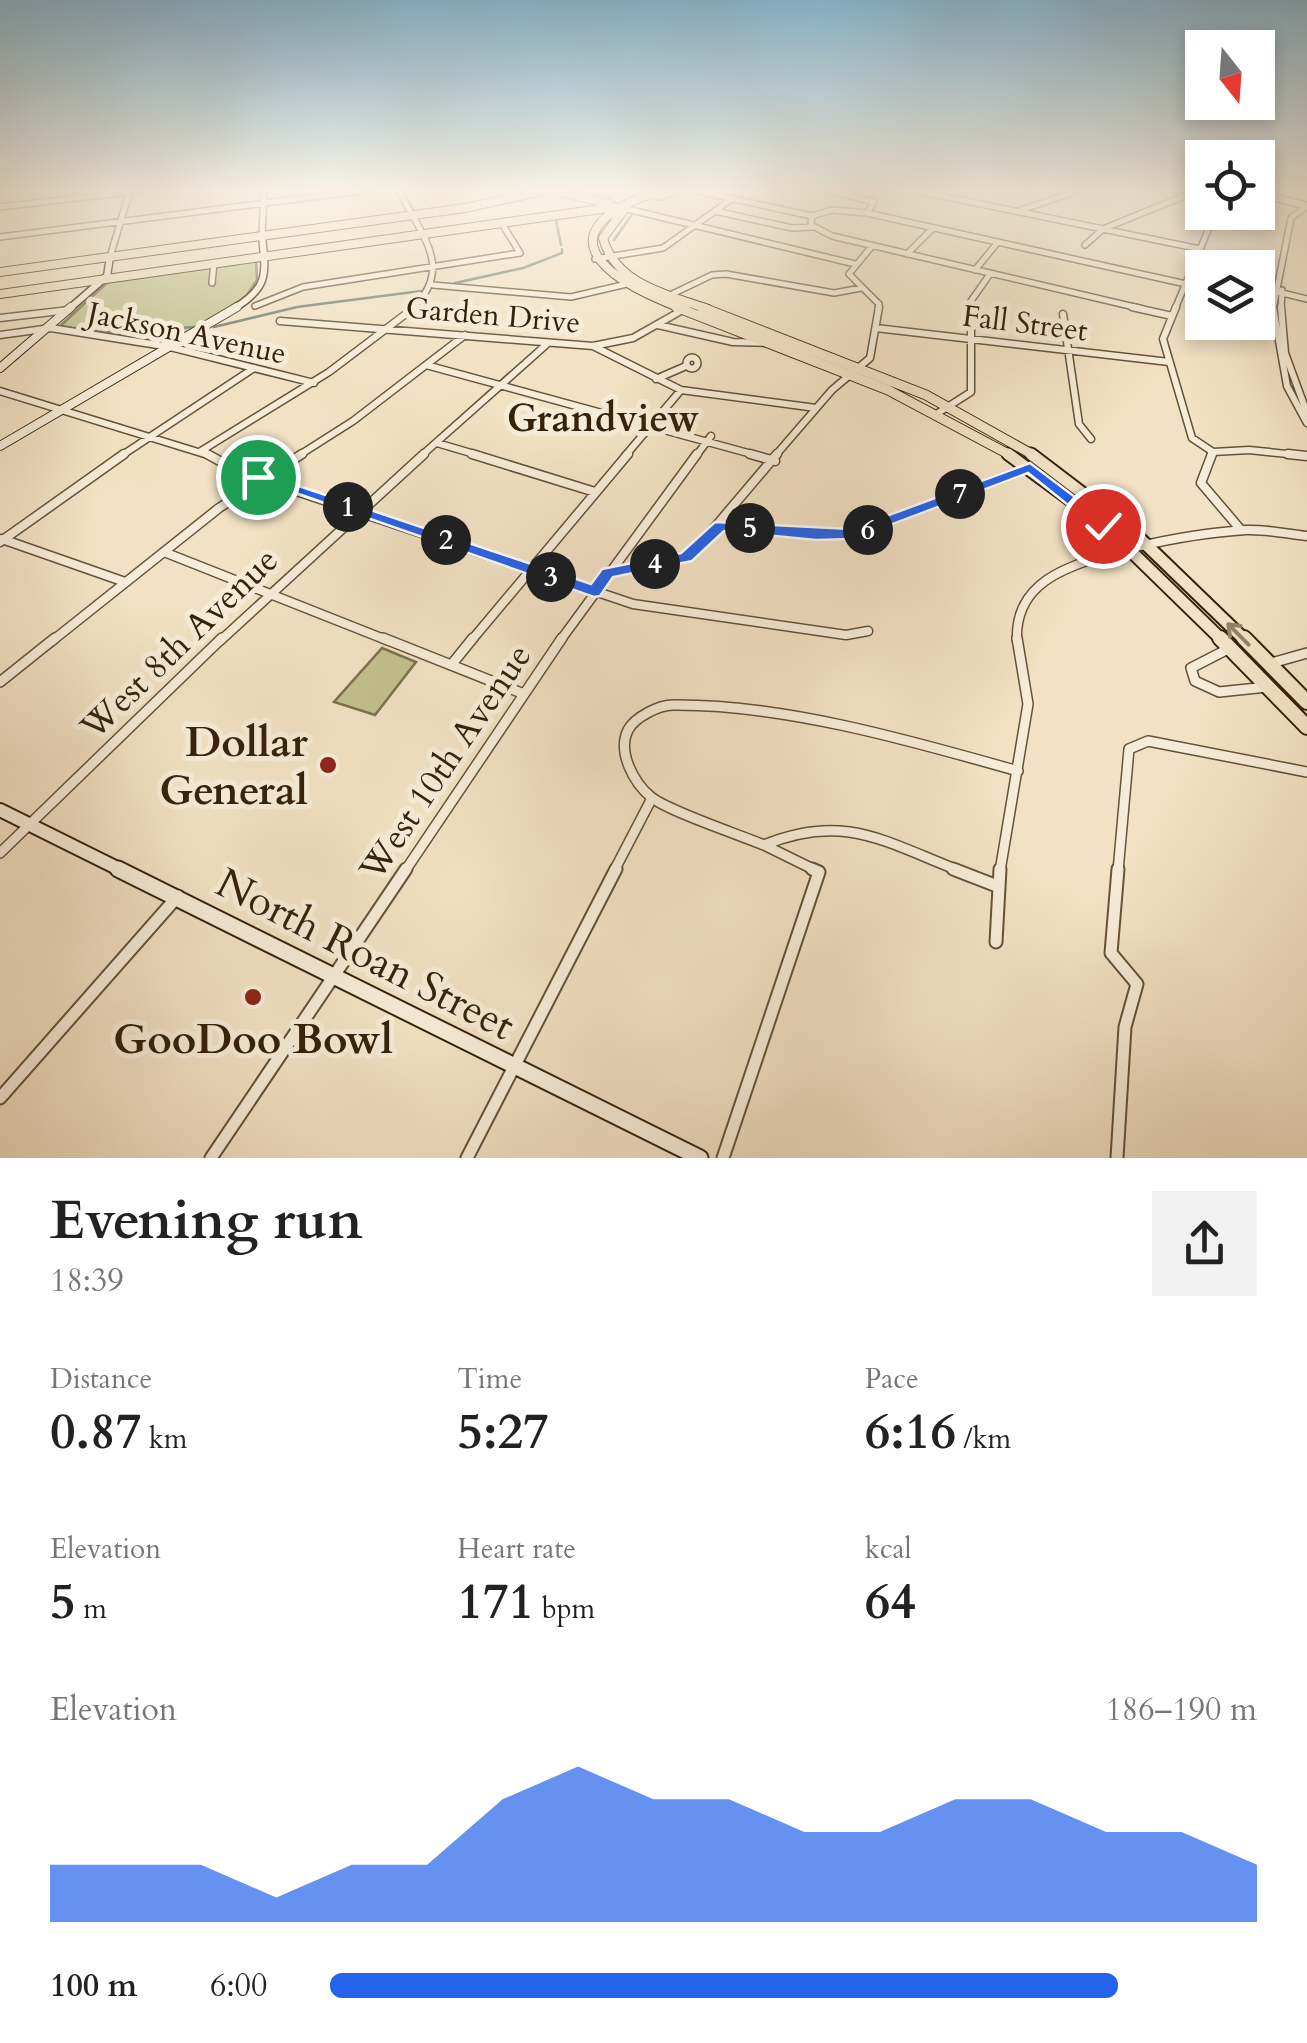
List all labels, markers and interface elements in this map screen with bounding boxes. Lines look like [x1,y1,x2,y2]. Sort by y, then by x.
north arrow [1185,30,1275,120]
map controls [1185,30,1275,340]
button: locate [1185,140,1275,230]
button: layers [1185,250,1275,340]
street label: Garden Drive [404,287,582,344]
street label: Jackson Avenue [80,292,290,374]
street label: Fall Street [960,295,1090,352]
district label: Grandview [507,393,699,445]
pin [216,435,301,520]
icon: arrive [231,450,286,505]
pin: 7 [935,469,985,519]
text: 7 [953,475,967,513]
pin: 1 [323,482,373,532]
pin [1061,484,1146,569]
text: 1 [341,488,355,526]
icon: check [1076,499,1131,554]
pin: 5 [725,503,775,553]
pin: 6 [843,505,893,555]
text: 5 [743,509,757,547]
text: 6 [861,511,875,549]
pin: 2 [421,515,471,565]
text: 2 [439,521,453,559]
street label: West 8th Avenue [70,537,289,751]
pin: 4 [630,539,680,589]
text: 4 [648,545,662,583]
pin: 3 [526,552,576,602]
text: 3 [544,558,558,596]
one-way arrow [1226,622,1250,646]
street label: West 10th Avenue [348,635,543,891]
place label: Dollar General [159,714,308,819]
marker: Dollar General [317,754,339,776]
street label: North Roan Street [206,855,524,1054]
marker: GooDoo Bowl [242,986,264,1008]
place label: GooDoo Bowl [113,1011,393,1068]
text: Evening run [50,1184,363,1258]
button: share [1152,1191,1257,1296]
text: 18:39 [50,1259,124,1303]
text: Distance [50,1360,152,1398]
text: Time [457,1360,522,1398]
text: Pace [865,1360,919,1398]
text: 0.87 [50,1398,141,1466]
text: 5:27 [457,1398,549,1466]
text: 6:16 [865,1398,956,1466]
text: km [141,1420,188,1458]
text: /km [956,1420,1011,1458]
text: Elevation [50,1530,161,1568]
text: Heart rate [457,1530,576,1568]
text: kcal [865,1530,912,1568]
text: 5 [50,1568,76,1636]
text: 171 [457,1568,534,1636]
text: 64 [865,1568,916,1636]
text: m [76,1590,107,1628]
text: bpm [534,1590,595,1628]
text: Elevation [50,1688,177,1732]
text: 186–190 m [1105,1688,1257,1732]
text: 100 m [50,1964,137,2008]
text: 6:00 [210,1964,267,2008]

